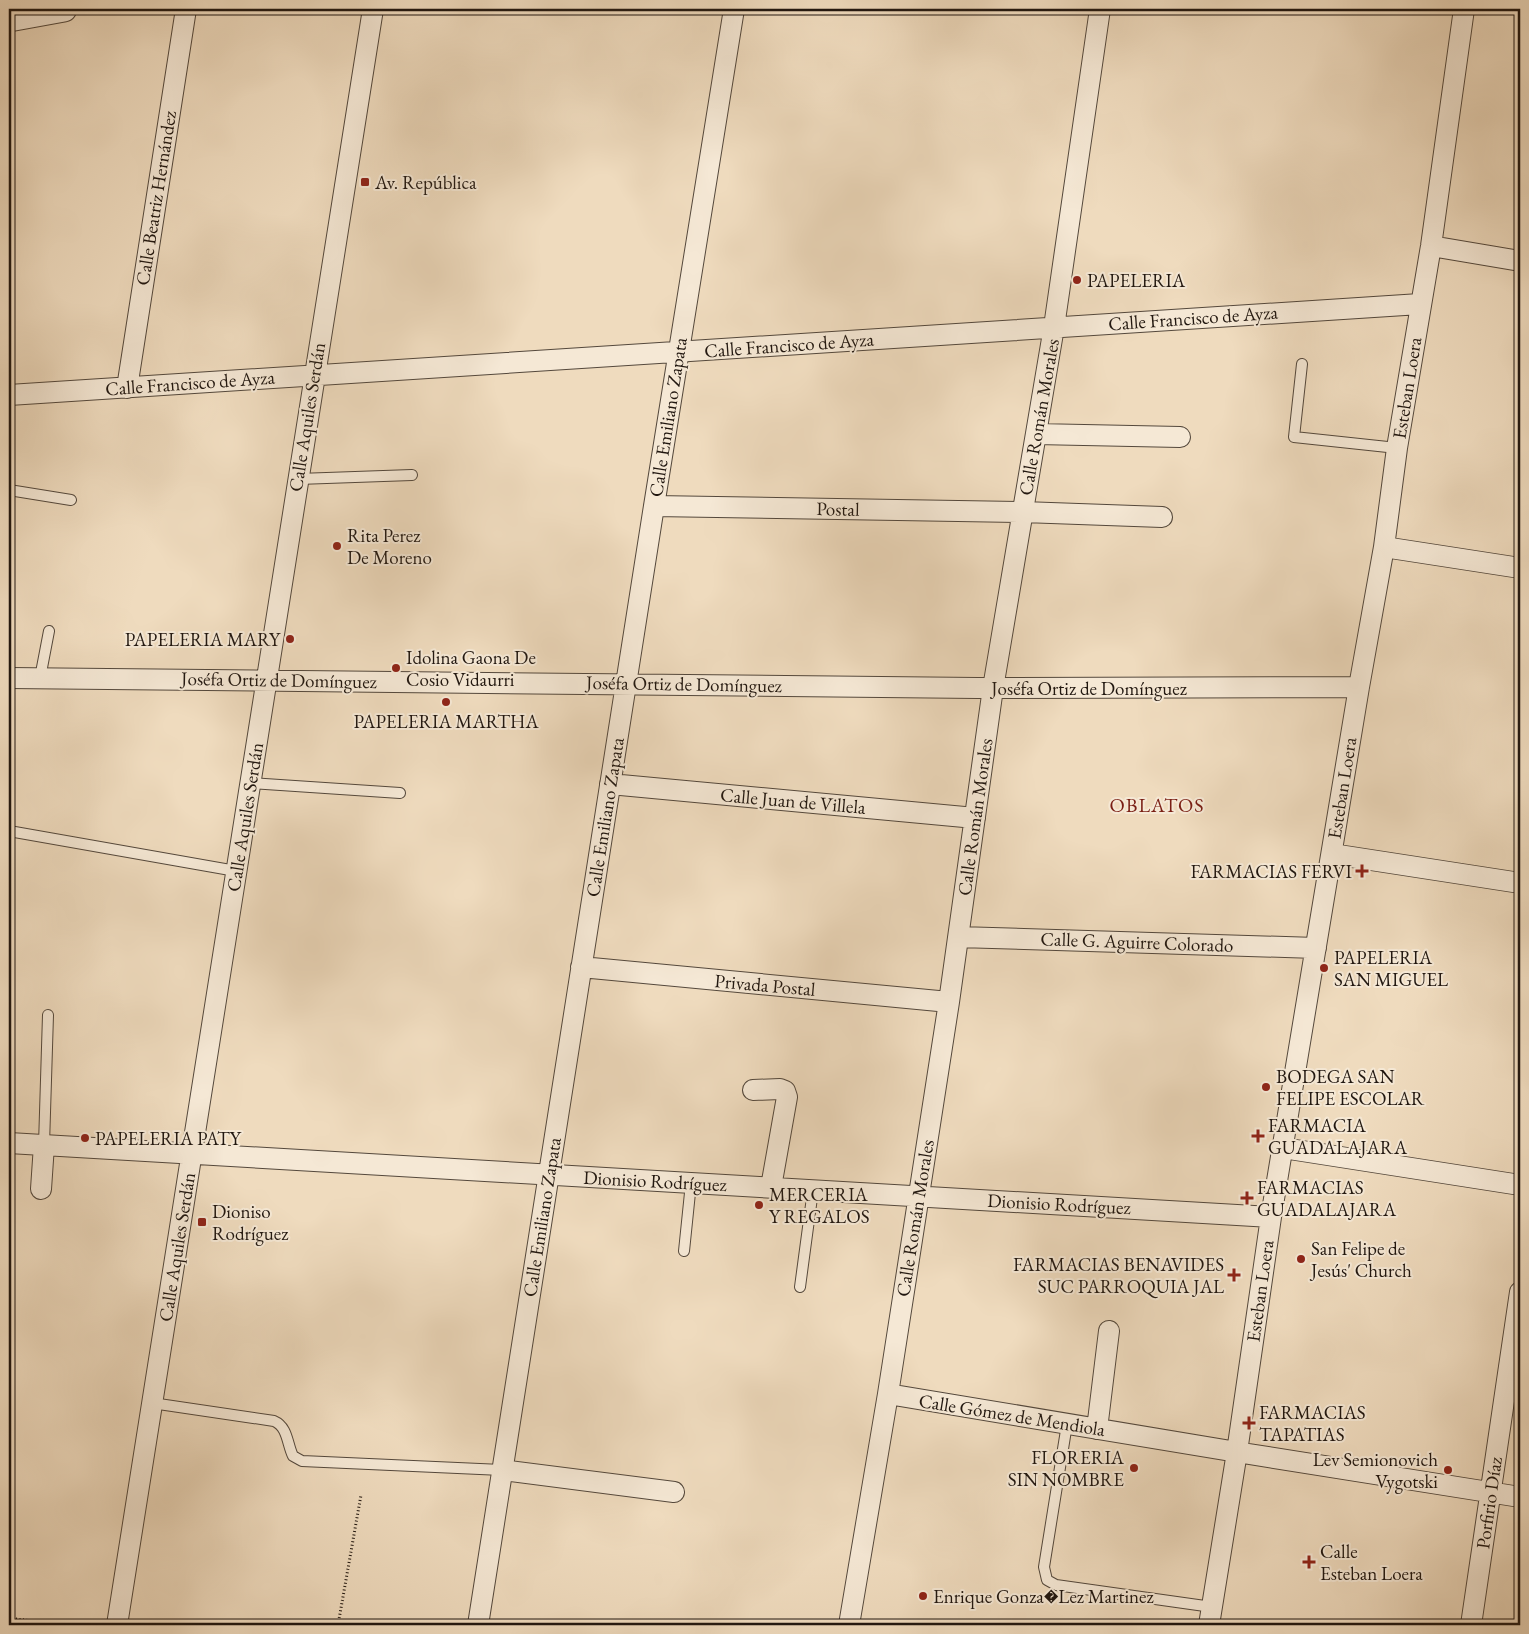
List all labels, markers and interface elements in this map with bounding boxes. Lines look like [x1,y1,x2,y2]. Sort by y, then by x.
street label: Calle Beatriz Hernández [130,108,182,287]
place label: Av. República [374,170,477,195]
marker: Av. República [359,176,371,188]
place label: PAPELERIA [1087,268,1186,293]
marker: PAPELERIA [1071,274,1083,286]
street label: Calle Francisco de Ayza [1107,300,1279,336]
street label: Calle Francisco de Ayza [703,327,875,363]
street label: Calle Emiliano Zapata [643,335,693,499]
street label: Esteban Loera [1387,335,1427,441]
street label: Calle Román Morales [1013,337,1065,497]
street label: Calle Aquiles Serdán [283,341,331,493]
street label: Calle Francisco de Ayza [104,365,276,401]
street label: Postal [816,496,860,522]
place label: Rita Perez De Moreno [347,523,432,570]
marker: Rita Perez De Moreno [331,540,343,552]
place label: PAPELERIA MARY [125,627,281,652]
marker: PAPELERIA MARY [284,633,296,645]
place label: Idolina Gaona De Cosio Vidaurri [406,645,536,692]
marker: Idolina Gaona De Cosio Vidaurri [390,662,402,674]
street label: Joséfa Ortiz de Domínguez [179,666,378,694]
street label: Joséfa Ortiz de Domínguez [584,670,783,698]
street label: Joséfa Ortiz de Domínguez [989,676,1188,701]
marker: PAPELERIA MARTHA [440,696,452,708]
place label: PAPELERIA MARTHA [353,709,539,734]
street label: Calle Emiliano Zapata [580,735,630,899]
street label: Esteban Loera [1322,735,1362,841]
street label: Calle Román Morales [952,737,998,897]
street label: Calle Aquiles Serdán [221,741,269,893]
street label: Calle Juan de Villela [719,782,867,820]
district label: OBLATOS [1109,792,1205,818]
place label: FARMACIAS FERVI [1191,859,1353,884]
marker: FARMACIAS FERVI [1356,865,1368,877]
street label: Calle G. Aguirre Colorado [1040,926,1234,958]
place label: PAPELERIA SAN MIGUEL [1334,945,1448,992]
marker: PAPELERIA SAN MIGUEL [1318,962,1330,974]
street label: Privada Postal [713,968,817,1002]
place label: BODEGA SAN FELIPE ESCOLAR [1276,1064,1425,1111]
marker: BODEGA SAN FELIPE ESCOLAR [1260,1081,1272,1093]
place label: FARMACIA GUADALAJARA [1268,1113,1408,1160]
place label: PAPELERIA PATY [95,1126,242,1151]
marker: FARMACIA GUADALAJARA [1252,1130,1264,1142]
marker: PAPELERIA PATY [79,1132,91,1144]
street label: Calle Emiliano Zapata [517,1135,567,1299]
street label: Calle Román Morales [890,1138,940,1298]
street label: Dionisio Rodríguez [583,1165,728,1197]
street label: Calle Aquiles Serdán [153,1171,201,1323]
place label: FARMACIAS GUADALAJARA [1257,1175,1397,1222]
place label: MERCERIA Y REGALOS [769,1182,870,1229]
street label: Dionisio Rodríguez [987,1188,1132,1220]
marker: FARMACIAS GUADALAJARA [1241,1192,1253,1204]
place label: Dioniso Rodríguez [212,1199,289,1246]
marker: MERCERIA Y REGALOS [753,1199,765,1211]
marker: Dioniso Rodríguez [196,1216,208,1228]
place label: San Felipe de Jesús' Church [1309,1236,1412,1283]
street label: Esteban Loera [1240,1238,1280,1344]
place label: FARMACIAS BENAVIDES SUC PARROQUIA JAL [1013,1252,1224,1299]
marker: San Felipe de Jesús' Church [1295,1253,1307,1265]
marker: FARMACIAS BENAVIDES SUC PARROQUIA JAL [1228,1269,1240,1281]
street label: Calle Gómez de Mendiola [917,1388,1107,1442]
place label: FARMACIAS TAPATIAS [1259,1400,1366,1447]
marker: FARMACIAS TAPATIAS [1243,1417,1255,1429]
place label: FLORERIA SIN NOMBRE [1008,1445,1125,1492]
place label: Lev Semionovich Vygotski [1313,1447,1438,1494]
street label: Porfirio Díaz [1470,1455,1508,1551]
marker: FLORERIA SIN NOMBRE [1128,1462,1140,1474]
marker: Lev Semionovich Vygotski [1442,1464,1454,1476]
place label: Calle Esteban Loera [1320,1539,1423,1586]
marker: Calle Esteban Loera [1302,1555,1316,1569]
place label: Enrique Gonza�Lez Martinez [933,1584,1154,1609]
marker: Enrique Gonza�Lez Martinez [917,1590,929,1602]

